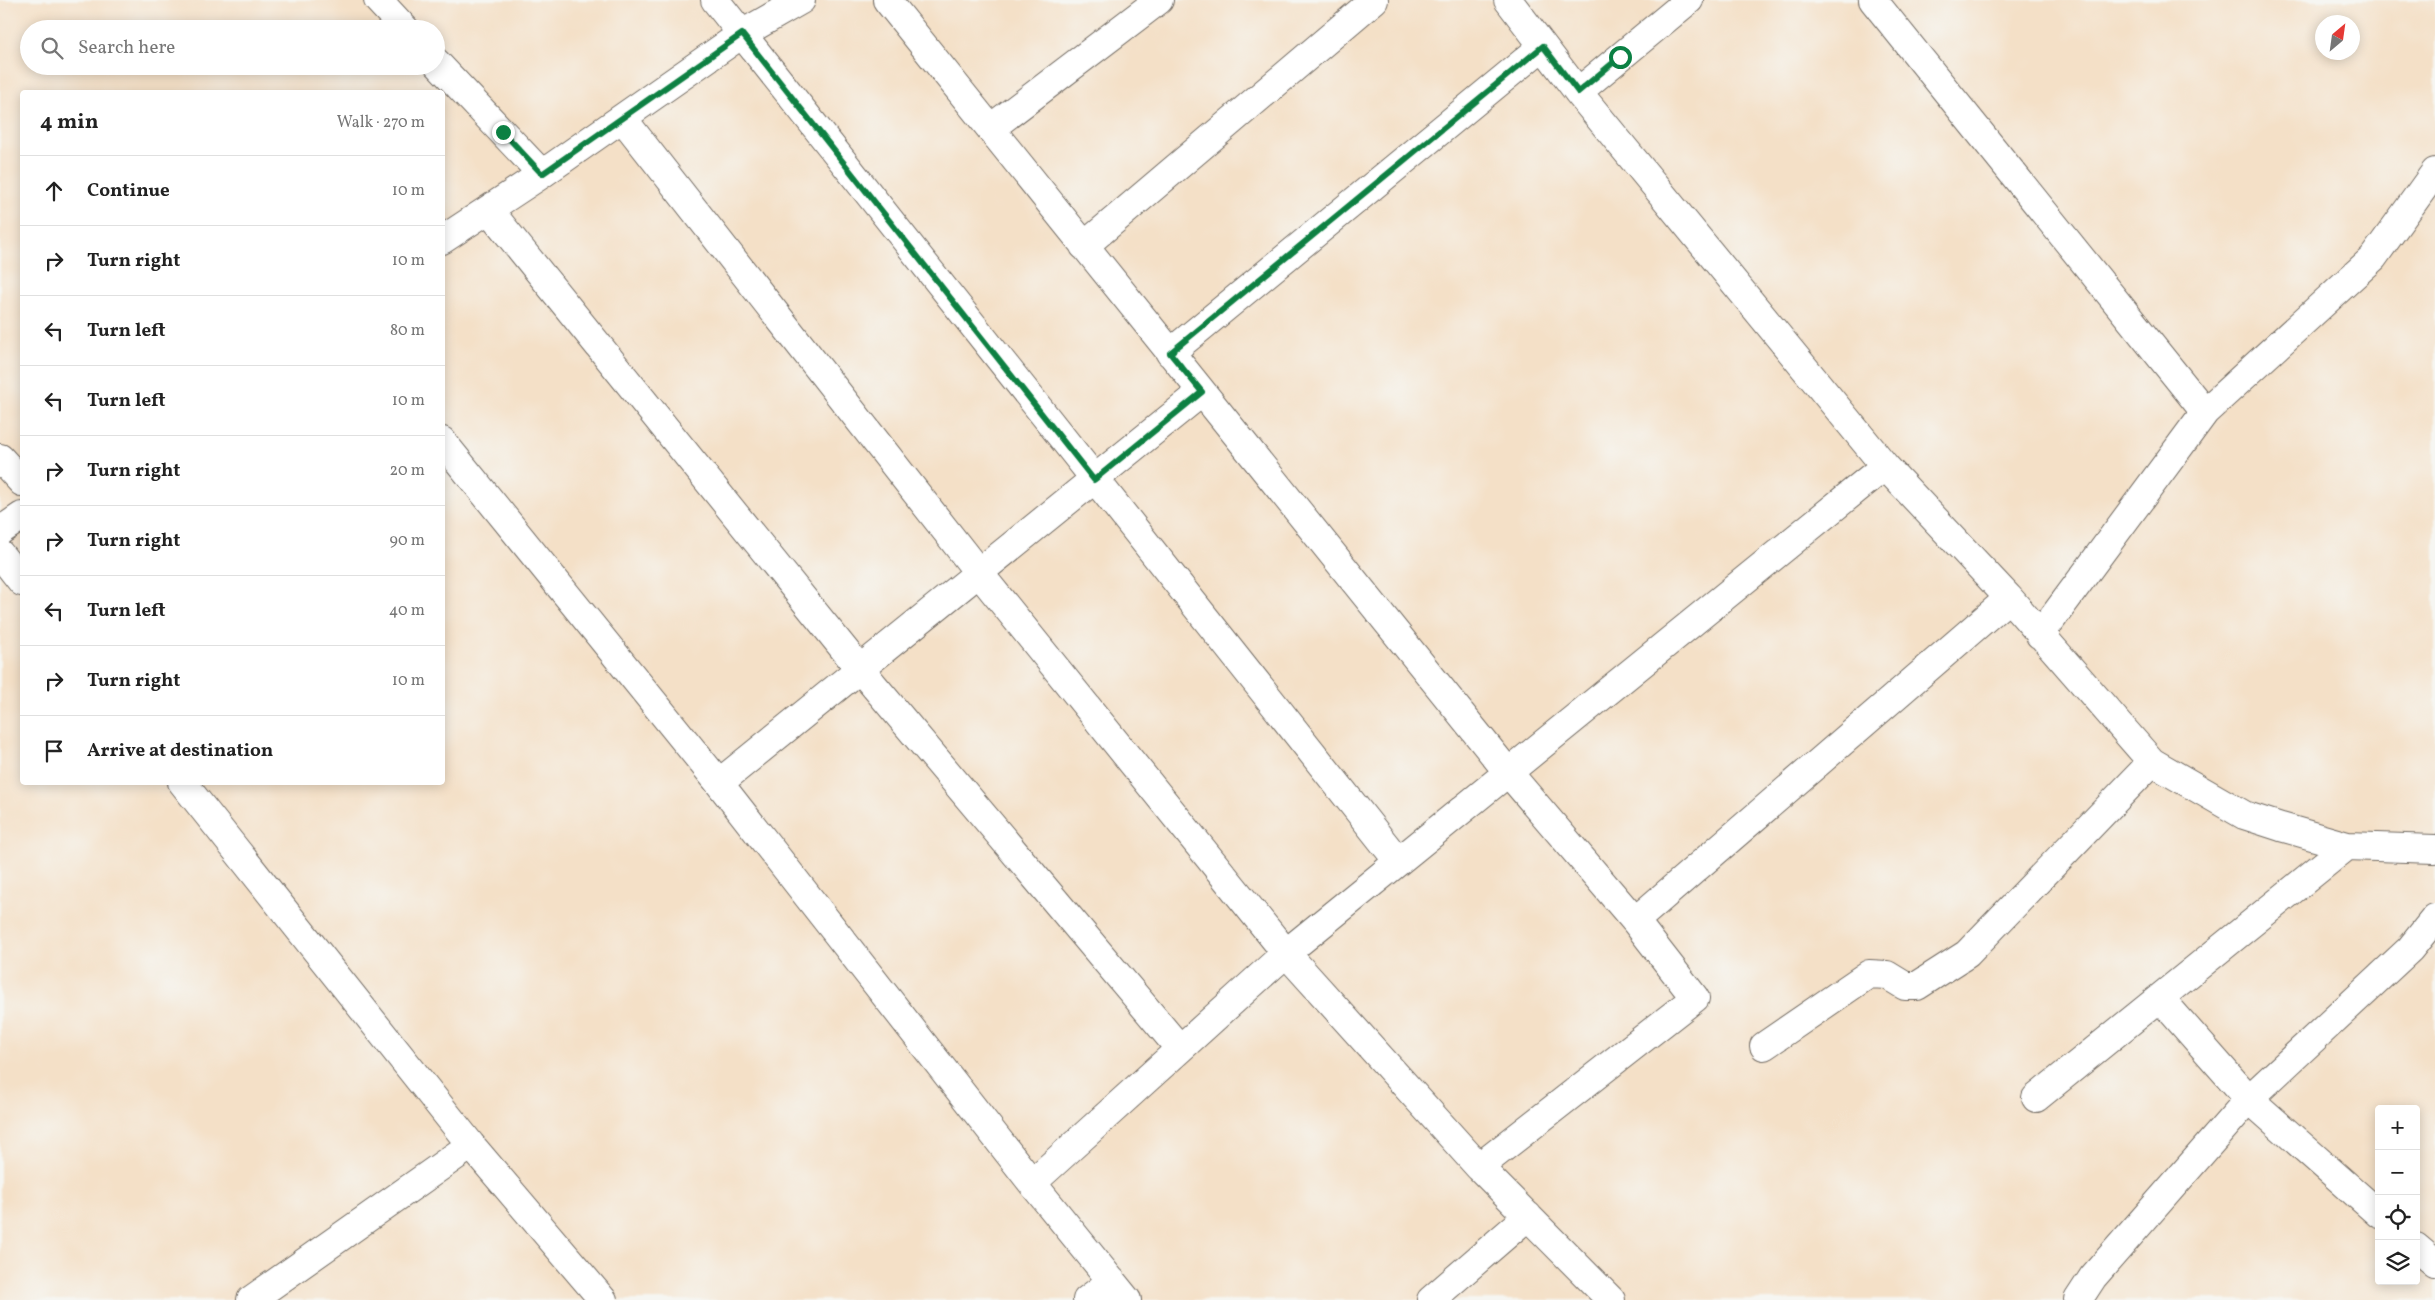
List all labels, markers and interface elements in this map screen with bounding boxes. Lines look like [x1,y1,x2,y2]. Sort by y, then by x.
north arrow [2315,15,2360,60]
search box [20,20,445,75]
icon: search [38,34,66,62]
text: Search here [78,35,175,61]
route start [1609,46,1632,69]
text: 4 min [40,108,99,137]
text: Walk · 270 m [337,112,425,134]
route end [492,121,515,144]
icon: ahead [40,177,68,205]
text: Continue [87,178,170,204]
text: 10 m [392,180,425,202]
icon: right [40,247,68,275]
text: Turn right [87,248,180,274]
text: 10 m [392,250,425,272]
icon: left [40,317,68,345]
text: Turn left [87,318,166,344]
text: 80 m [390,320,425,342]
icon: left [40,387,68,415]
text: Turn left [87,388,166,414]
text: 10 m [392,390,425,412]
icon: right [40,457,68,485]
text: Turn right [87,458,180,484]
text: 20 m [390,460,425,482]
icon: right [40,527,68,555]
text: Turn right [87,528,180,554]
text: 90 m [389,530,425,552]
icon: left [40,597,68,625]
text: Turn left [87,598,166,624]
text: 40 m [389,600,425,622]
icon: right [40,667,68,695]
text: Turn right [87,668,180,694]
text: 10 m [392,670,425,692]
icon: arrive [40,737,68,765]
text: Arrive at destination [87,738,273,764]
map controls [2375,1105,2420,1285]
button: + [2375,1105,2420,1150]
button: − [2375,1150,2420,1195]
button: locate [2375,1195,2420,1240]
button: layers [2375,1240,2420,1285]

